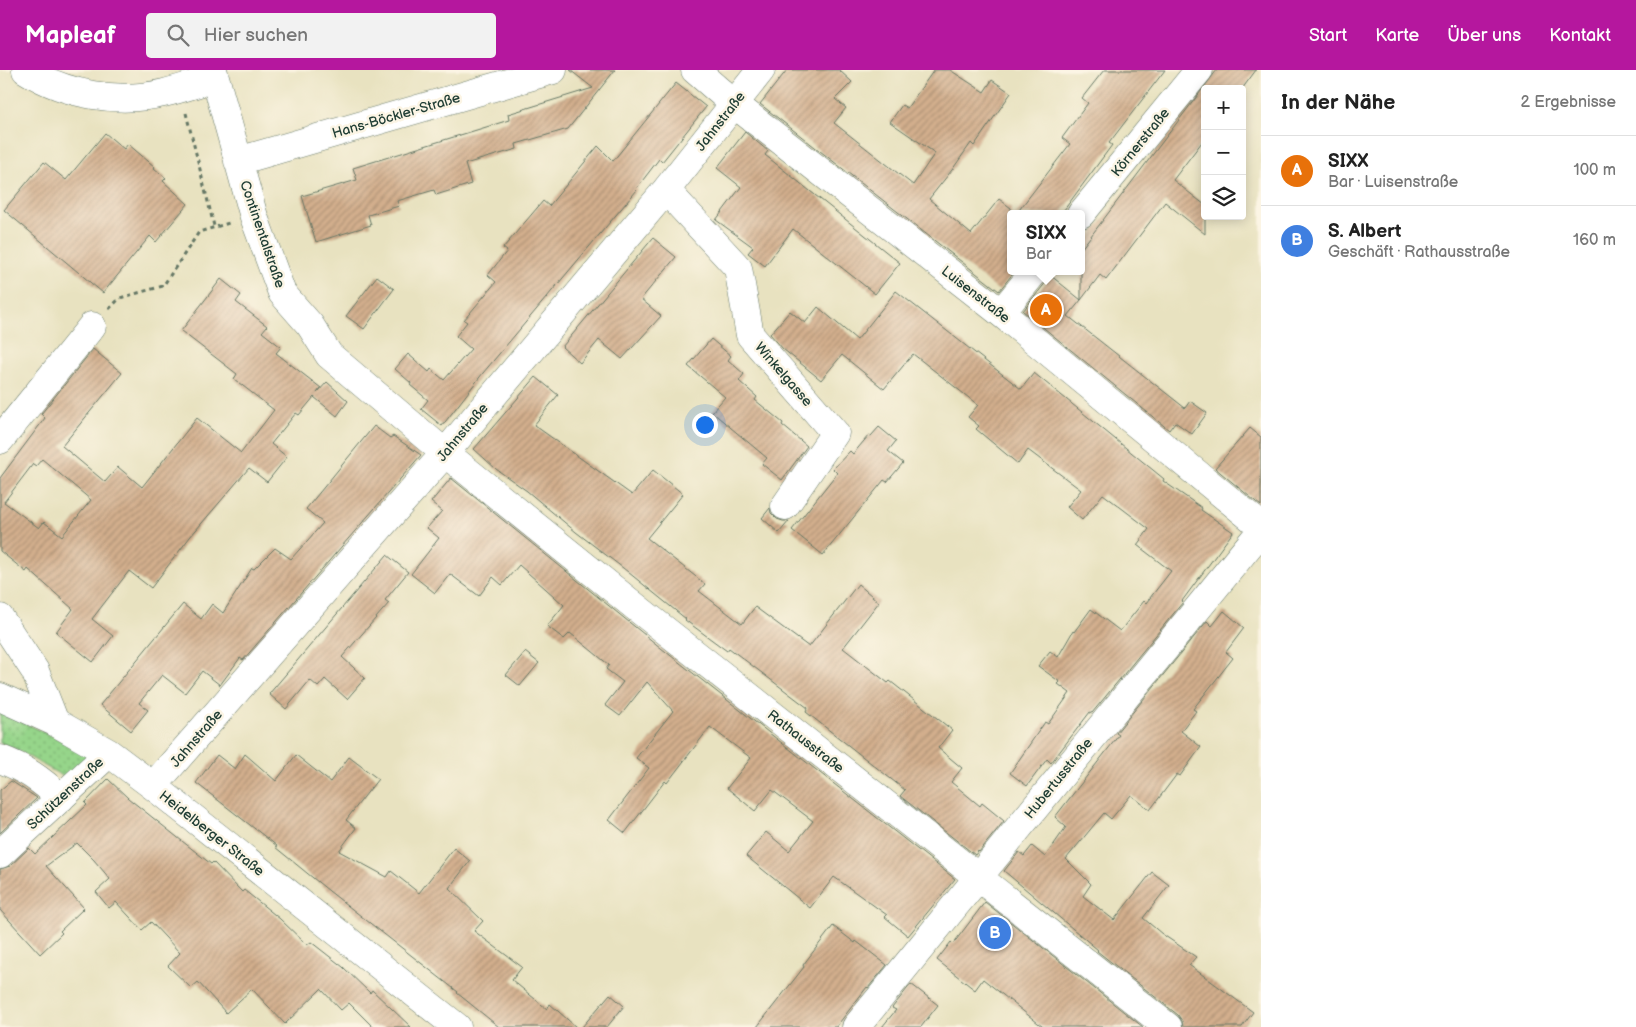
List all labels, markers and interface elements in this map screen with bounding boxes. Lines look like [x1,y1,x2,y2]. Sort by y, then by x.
search box [146,13,496,58]
text: Mapleaf [25,21,116,50]
icon: search [164,21,192,49]
text: Hier suchen [204,24,308,47]
text: Start [1309,25,1347,46]
text: Karte [1375,25,1419,46]
text: Über uns [1447,25,1521,46]
text: Kontakt [1549,25,1611,46]
map controls [1201,85,1246,220]
button: + [1201,85,1246,130]
street label: Jahnstraße [692,88,749,154]
street label: Hans-Böckler-Straße [330,89,462,142]
text: In der Nähe [1281,90,1395,115]
text: 2 Ergebnisse [1520,93,1616,112]
street label: Körnerstraße [1108,105,1173,180]
button: − [1201,130,1246,175]
text: SIXX [1328,150,1369,173]
text: A [1292,161,1302,180]
text: 100 m [1573,161,1616,180]
text: Bar · Luisenstraße [1328,173,1458,192]
button: layers [1201,175,1246,220]
street label: Continentalstraße [236,178,289,290]
popup [1007,210,1085,275]
text: S. Albert [1328,220,1401,243]
text: SIXX [1026,222,1066,245]
text: B [1291,231,1303,250]
text: 160 m [1573,231,1616,250]
text: Geschäft · Rathausstraße [1328,243,1510,262]
text: Bar [1026,245,1052,264]
street label: Luisenstraße [938,262,1013,326]
pin: A [1030,291,1062,329]
street label: Winkelgasse [751,339,816,410]
street label: Jahnstraße [433,400,492,465]
your location [692,412,718,438]
street label: Jahnstraße [167,706,226,771]
street label: Rathausstraße [764,706,847,777]
street label: Hubertusstraße [1021,735,1096,822]
street label: Schützenstraße [24,754,107,833]
street label: Heidelberger Straße [156,787,268,880]
pin: B [979,914,1011,952]

